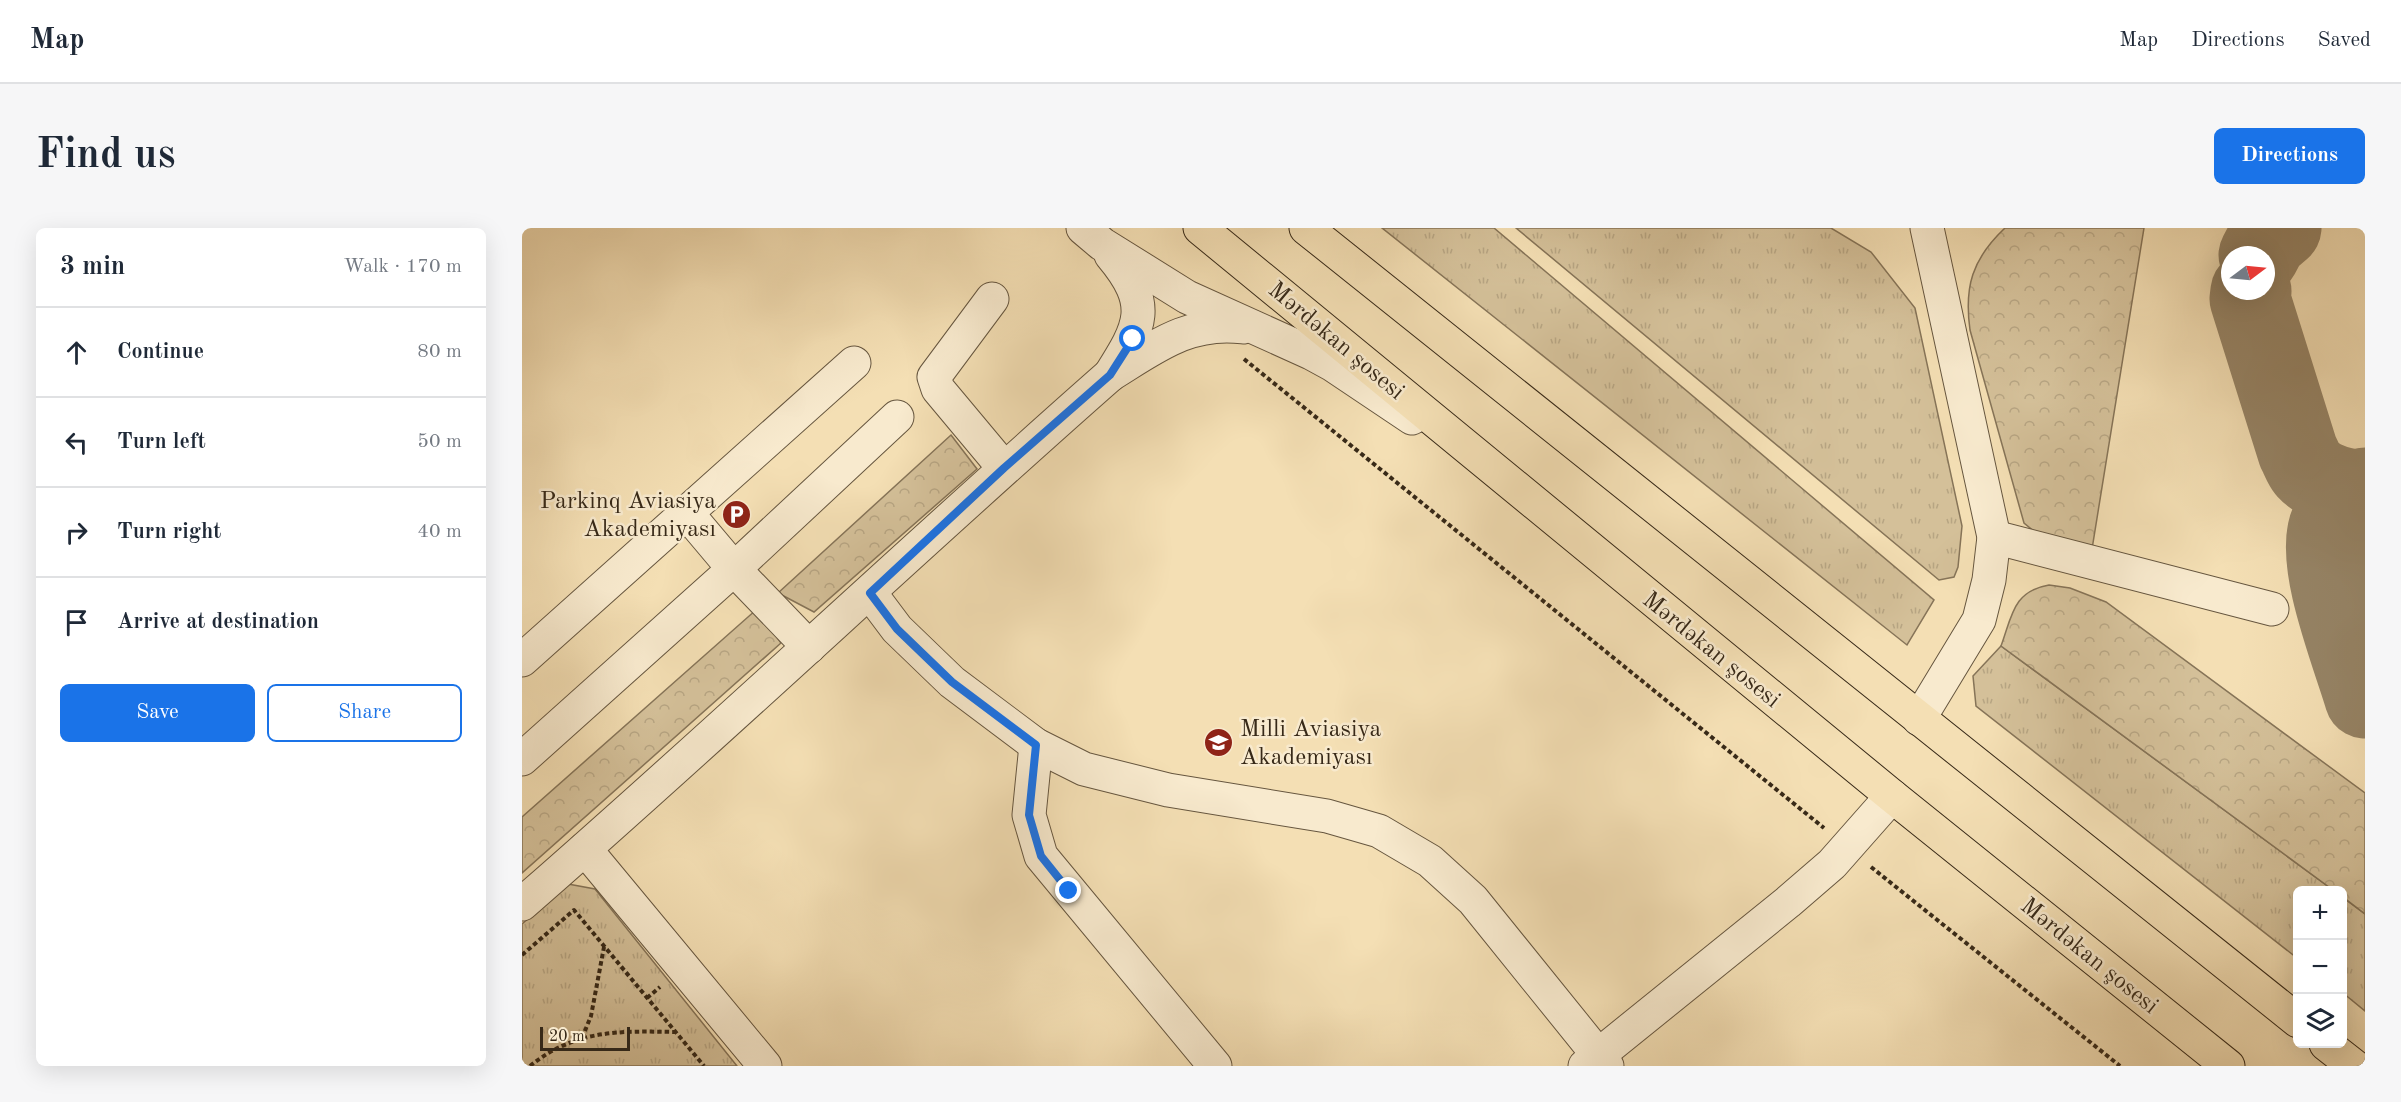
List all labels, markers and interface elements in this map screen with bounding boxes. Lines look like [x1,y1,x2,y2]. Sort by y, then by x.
text: Map [30,27,84,55]
text: Map [2119,30,2158,51]
text: Directions [2191,30,2285,51]
text: Saved [2318,30,2371,51]
button: Directions [2214,128,2365,184]
text: Find us [36,135,175,177]
north arrow [2221,246,2275,300]
text: 3 min [60,254,125,280]
text: Walk · 170 m [343,257,462,277]
street label: Mərdəkan şosesi [1263,278,1408,405]
route start [1119,325,1145,351]
icon: ahead [60,336,93,369]
text: Continue [117,341,204,363]
text: 80 m [417,342,462,362]
icon: left [60,426,93,459]
text: Turn left [117,431,206,453]
text: 50 m [417,432,462,452]
place label: Parkinq Aviasiya Akademiyası [540,490,716,542]
parking icon: Parkinq Aviasiya Akademiyası [721,498,753,530]
icon: right [60,516,93,549]
text: Turn right [117,521,221,543]
text: 40 m [417,522,462,542]
street label: Mərdəkan şosesi [1637,588,1784,713]
icon: arrive [60,606,93,639]
text: Arrive at destination [117,611,319,633]
button: Save [60,684,255,742]
button: Share [267,684,462,742]
place label: Milli Aviasiya Akademiyası [1240,718,1381,770]
school or university icon: Milli Aviasiya Akademiyası [1203,726,1235,758]
route end [1055,877,1081,903]
map controls [2293,886,2347,1048]
button: + [2293,886,2347,940]
street label: Mərdəkan şosesi [2015,894,2162,1019]
button: − [2293,940,2347,994]
button: layers [2293,994,2347,1048]
scale bar [540,1024,630,1052]
text: 20 m [549,1029,585,1045]

